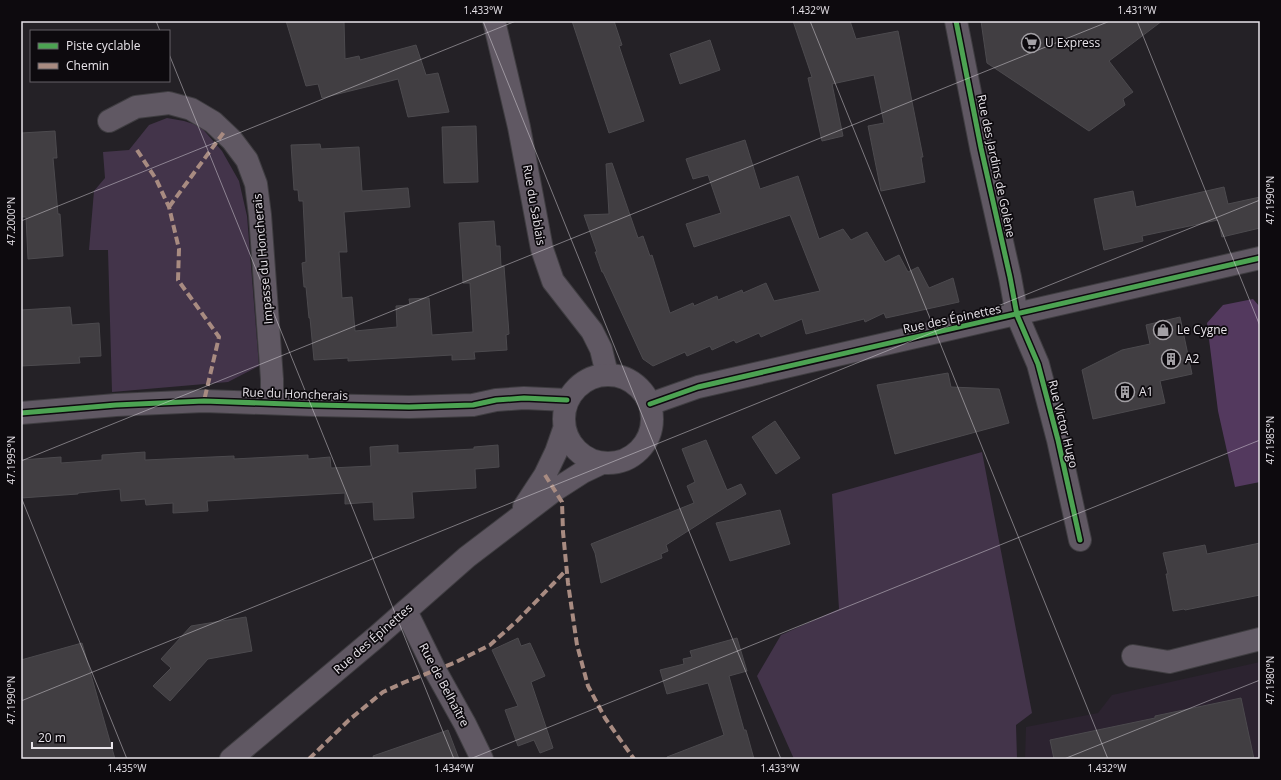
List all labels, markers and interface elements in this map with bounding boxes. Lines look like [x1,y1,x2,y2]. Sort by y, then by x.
text: 1.433°W [463,3,503,17]
text: 1.432°W [790,3,830,17]
text: 1.431°W [1117,3,1157,17]
legend [30,30,170,82]
supermarket icon: U Express [1020,32,1042,54]
place label: U Express [1045,34,1101,51]
text: Piste cyclable [66,37,141,54]
text: Chemin [66,57,109,74]
street label: Rue des Jardins de Golène [973,93,1020,239]
street label: Rue du Sablais [519,163,550,247]
text: 47.1990°N [1263,176,1277,224]
street label: Impasse du Honcherais [248,193,277,325]
text: 47.2000°N [4,197,18,245]
street label: Rue des Épinettes [901,300,1003,337]
shop icon: Le Cygne [1152,319,1174,341]
place label: Le Cygne [1177,321,1228,338]
building icon: A2 [1160,348,1182,370]
place label: A2 [1185,350,1200,367]
street label: Rue Victor Hugo [1044,378,1083,470]
building icon: A1 [1114,381,1136,403]
street label: Rue du Honcherais [242,383,349,404]
place label: A1 [1139,383,1153,400]
text: 47.1985°N [1263,416,1277,464]
text: 47.1995°N [4,436,18,484]
street label: Rue des Épinettes [329,599,416,678]
street label: Rue de Belhaître [415,640,474,730]
text: 47.1980°N [1263,656,1277,704]
text: 47.1990°N [4,676,18,724]
scale bar [32,724,112,750]
text: 20 m [38,729,66,746]
text: 1.435°W [107,761,147,775]
text: 1.434°W [434,761,474,775]
text: 1.433°W [760,761,800,775]
text: 1.432°W [1087,761,1127,775]

